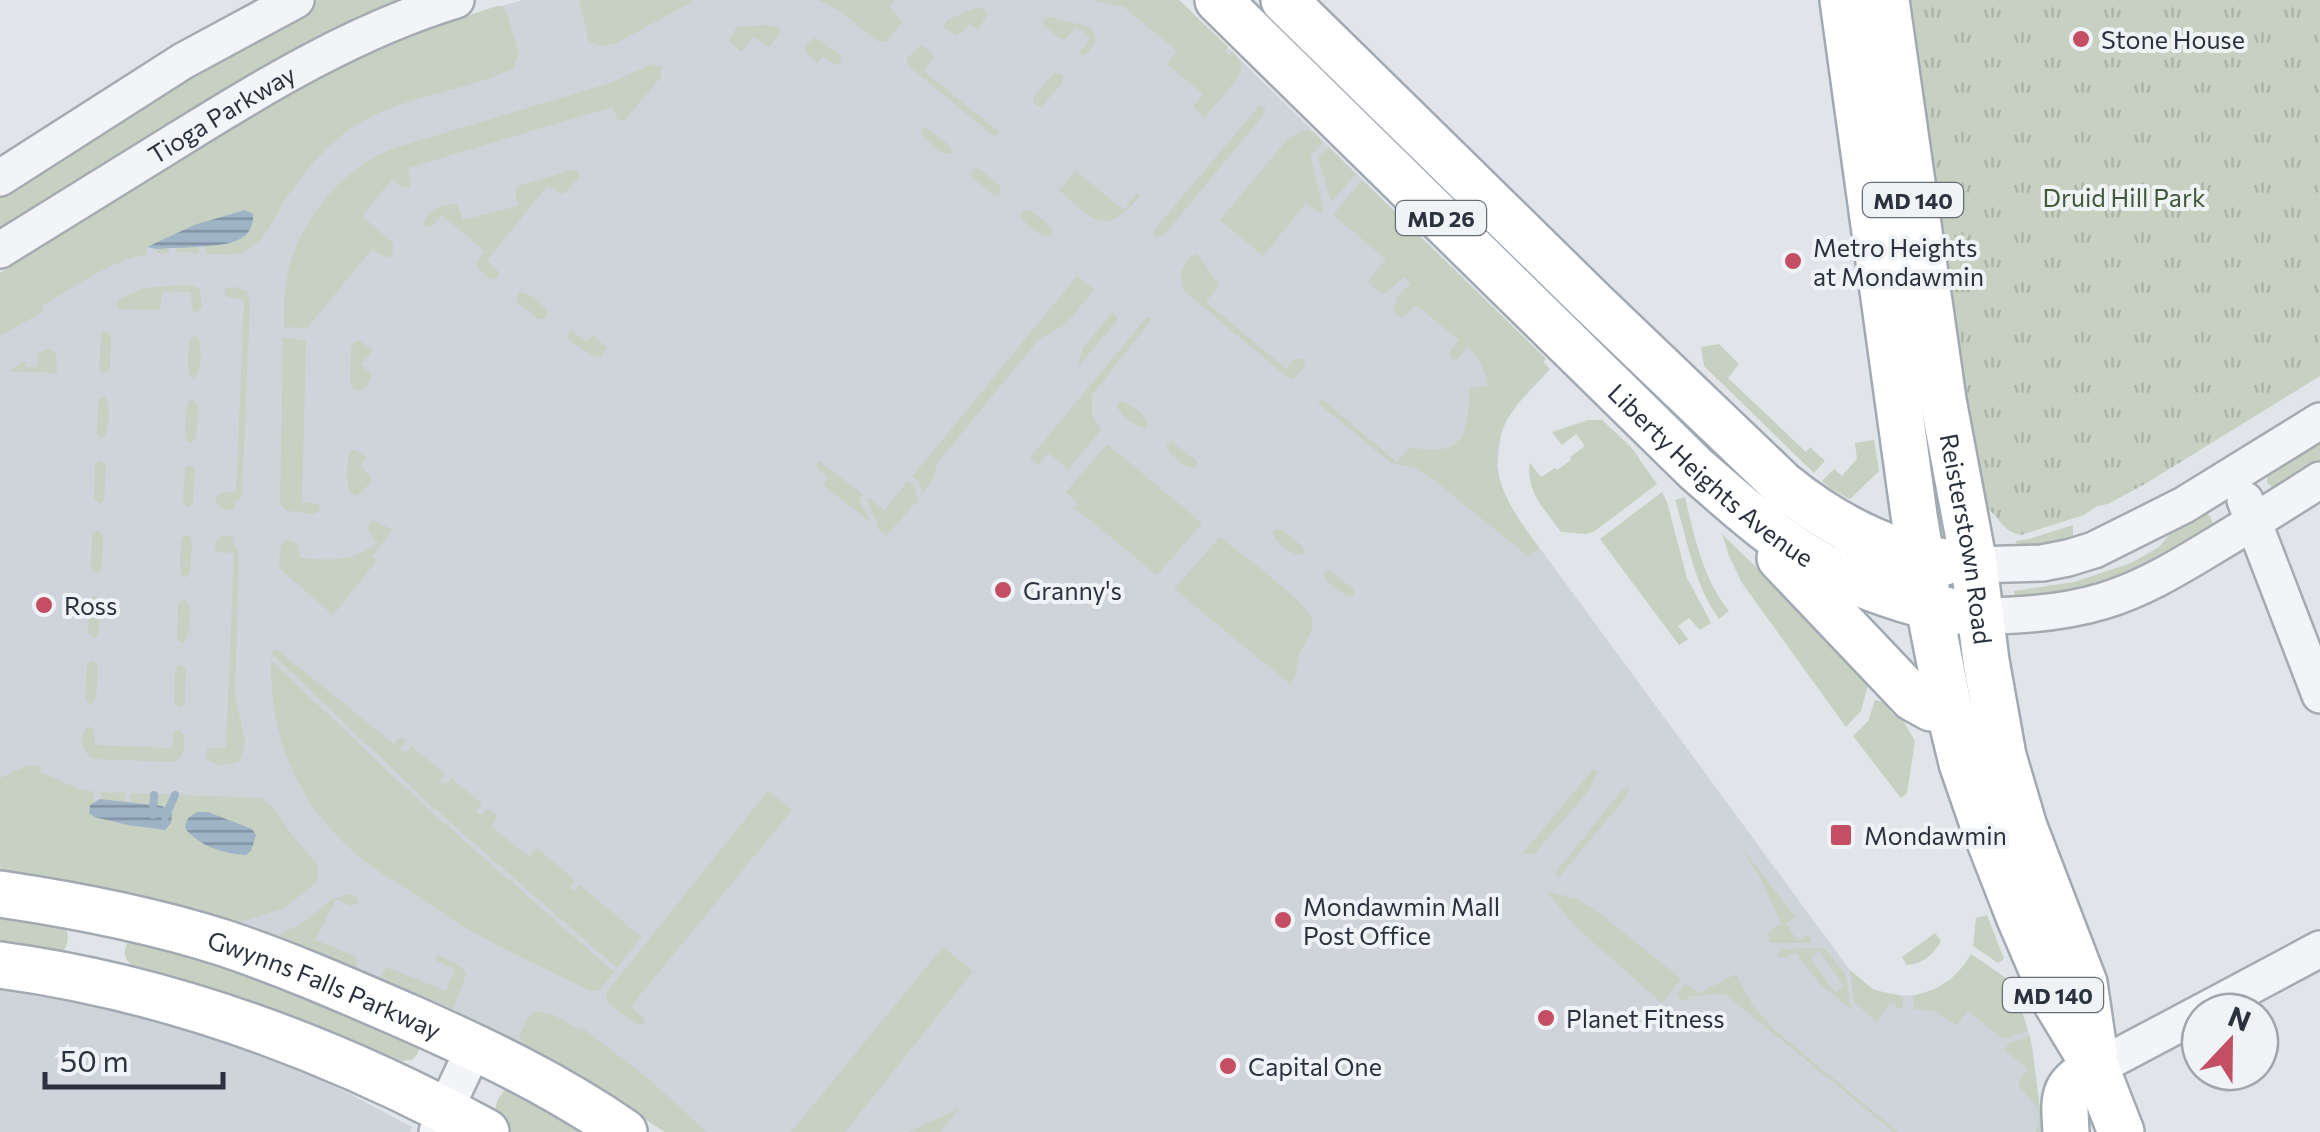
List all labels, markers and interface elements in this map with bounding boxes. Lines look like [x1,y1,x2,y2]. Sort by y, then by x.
place label: Stone House [2101,24,2245,54]
marker: Stone House [2070,28,2092,50]
street label: Tioga Parkway [142,58,300,170]
park label: Druid Hill Park [2043,182,2206,212]
road number: MD 140 [1863,183,1963,217]
road number: MD 26 [1396,201,1486,235]
place label: Metro Heights at Mondawmin [1813,232,1984,291]
marker: Metro Heights at Mondawmin [1782,250,1804,272]
street label: Liberty Heights Avenue [1603,377,1819,572]
street label: Reisterstown Road [1935,431,1999,646]
place label: Granny's [1023,575,1122,605]
marker: Granny's [992,579,1014,601]
place label: Ross [64,590,117,620]
marker: Ross [33,594,55,616]
place label: Mondawmin [1864,820,2007,850]
marker: Mondawmin [1828,822,1854,848]
place label: Mondawmin Mall Post Office [1303,891,1500,950]
marker: Mondawmin Mall Post Office [1272,909,1294,931]
street label: Gwynns Falls Parkway [204,924,446,1045]
road number: MD 140 [2003,978,2103,1012]
north arrow [2180,992,2280,1092]
text: N [2224,998,2256,1038]
place label: Planet Fitness [1566,1003,1725,1033]
marker: Planet Fitness [1535,1007,1557,1029]
scale bar [45,1027,222,1089]
text: 50 m [60,1041,129,1078]
place label: Capital One [1248,1051,1382,1081]
marker: Capital One [1217,1055,1239,1077]

